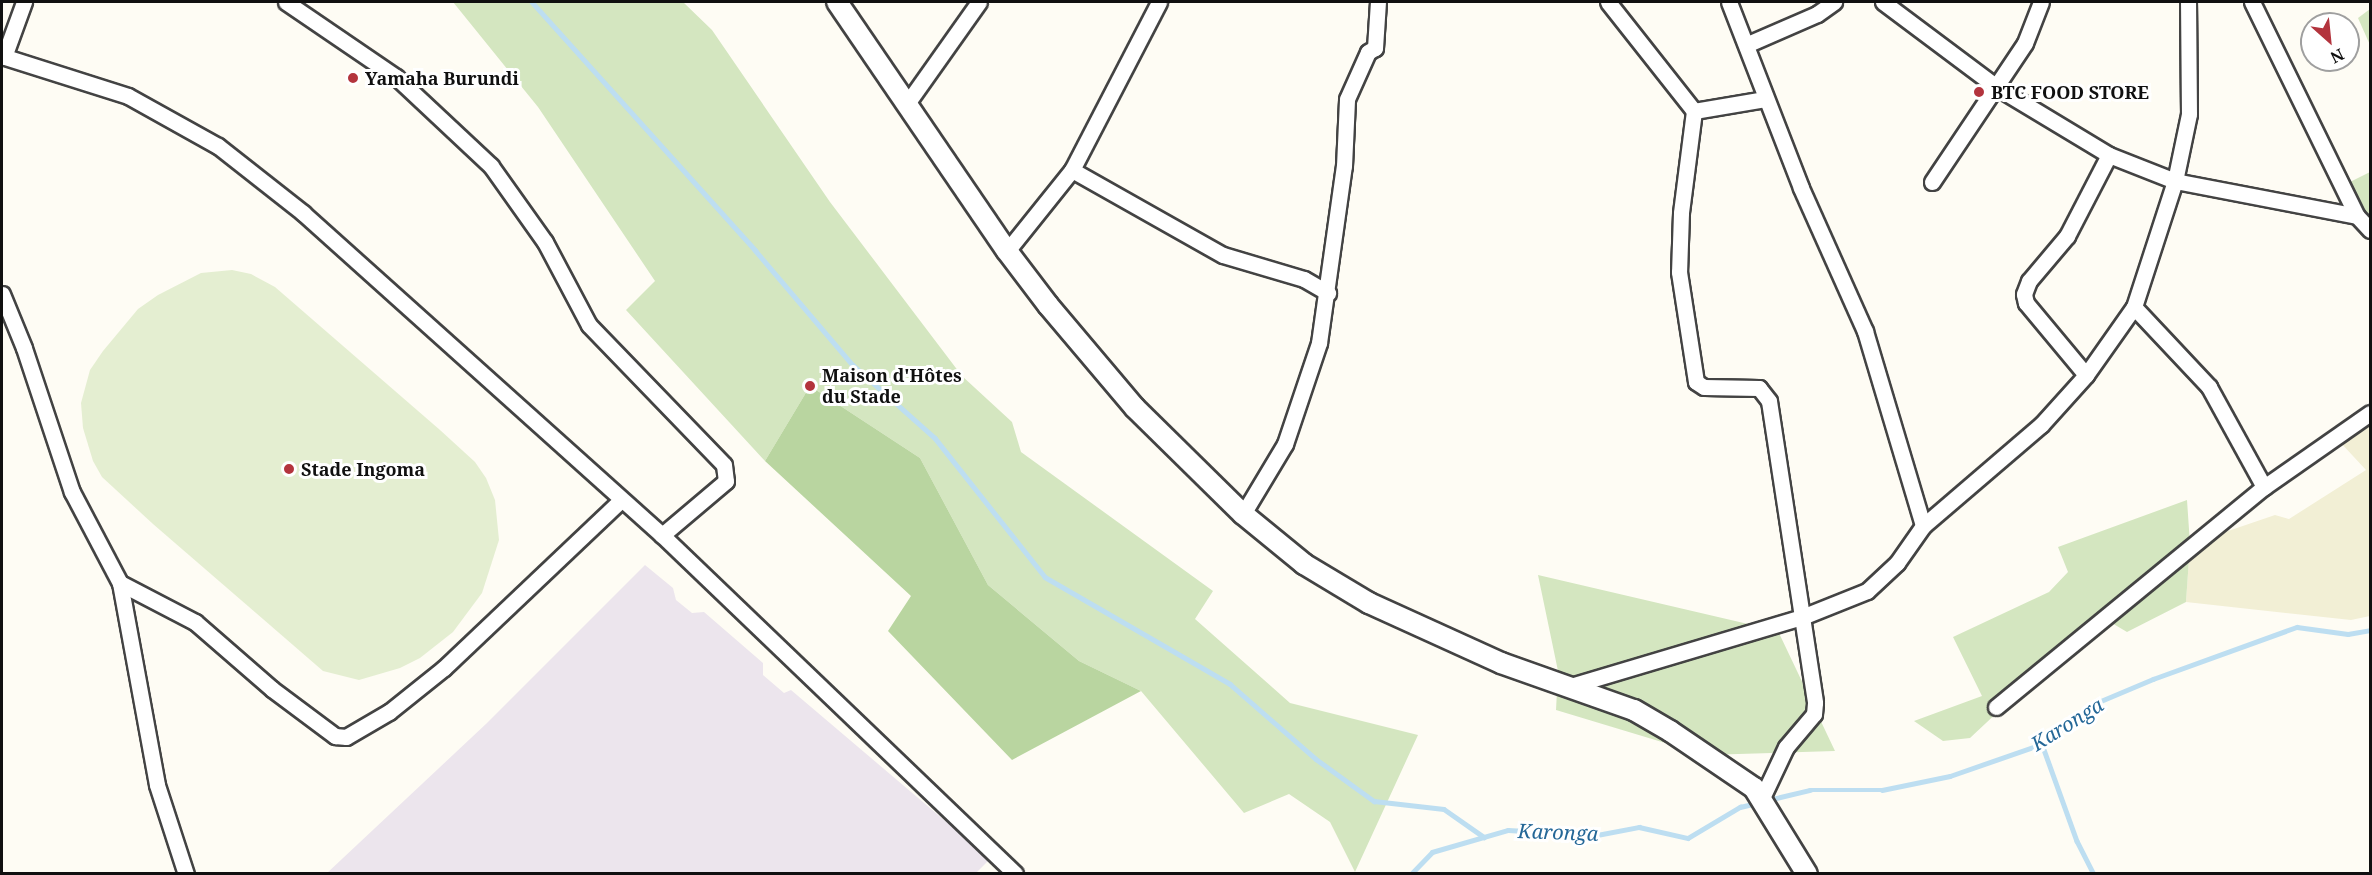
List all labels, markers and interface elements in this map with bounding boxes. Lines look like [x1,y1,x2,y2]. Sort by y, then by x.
north arrow [2300,12,2360,72]
text: N [2327,44,2348,69]
place label: Yamaha Burundi [365,67,519,89]
marker: Yamaha Burundi [346,71,360,85]
place label: BTC FOOD STORE [1991,81,2149,103]
marker: BTC FOOD STORE [1972,85,1986,99]
place label: Maison d'Hôtes du Stade [822,365,962,407]
marker: Maison d'Hôtes du Stade [803,379,817,393]
place label: Stade Ingoma [301,458,425,480]
marker: Stade Ingoma [282,462,296,476]
water label: Karonga [2026,692,2108,756]
water label: Karonga [1517,819,1599,845]

